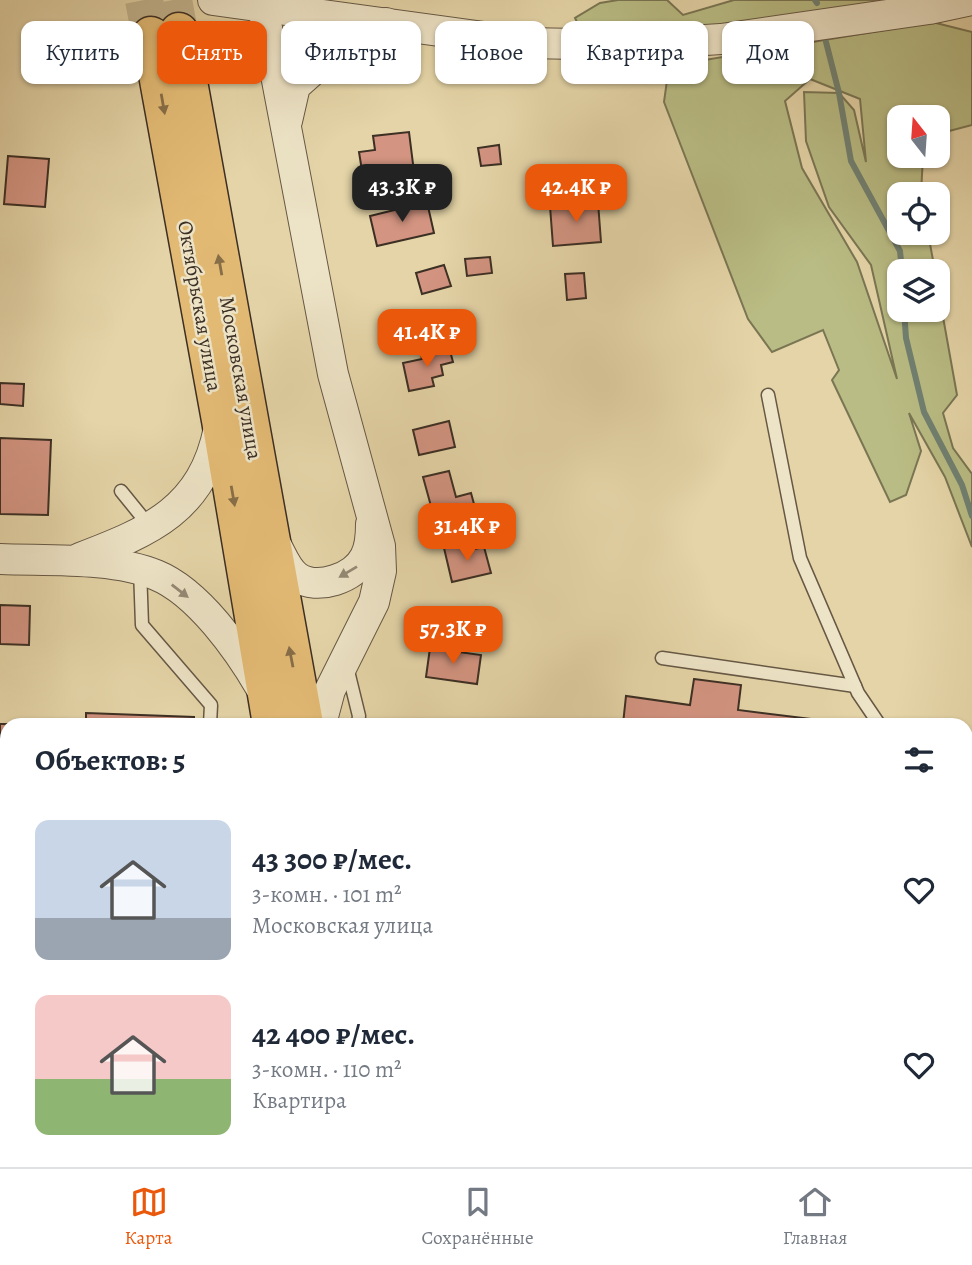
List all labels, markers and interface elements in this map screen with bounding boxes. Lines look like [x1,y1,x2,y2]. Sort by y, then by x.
chip: Купить [21,21,143,84]
chip: Снять [157,21,267,84]
chip: Фильтры [281,21,421,84]
chip: Новое [435,21,547,84]
chip: Квартира [561,21,708,84]
chip: Дом [722,21,814,84]
one-way arrow [158,93,169,115]
north arrow [887,105,950,168]
map controls [887,105,950,322]
pin: 43.3K ₽ [337,164,467,224]
pin: 42.4K ₽ [511,164,641,224]
text: 43.3K ₽ [368,171,436,202]
text: 42.4K ₽ [541,171,611,202]
button: locate [887,182,950,245]
street label: Октябрьская улица [171,218,229,394]
one-way arrow [215,254,226,276]
button: layers [887,259,950,322]
street label: Московская улица [213,294,269,462]
pin: 41.4K ₽ [362,310,492,369]
text: 41.4K ₽ [394,316,460,347]
one-way arrow [228,485,239,507]
pin: 31.4K ₽ [402,504,532,563]
text: 31.4K ₽ [434,510,500,541]
one-way arrow [338,566,357,579]
one-way arrow [171,584,189,599]
pin: 57.3K ₽ [388,606,518,666]
text: 57.3K ₽ [420,613,486,644]
one-way arrow [286,646,297,668]
text: Объектов: 5 [35,740,185,780]
icon: filters [900,741,938,779]
text: 43 300 ₽/мес. [252,839,412,879]
icon: home [91,848,175,932]
icon: heart [900,871,938,909]
text: 3-комн. · 101 m² [252,879,402,910]
text: Московская улица [252,910,433,941]
text: 42 400 ₽/мес. [252,1014,415,1054]
icon: home [91,1023,175,1107]
icon: heart [900,1046,938,1084]
text: 3-комн. · 110 m² [252,1054,402,1085]
text: Квартира [252,1085,347,1116]
tab: Карта [125,1183,172,1251]
tab: Сохранённые [422,1183,534,1251]
tab: Главная [783,1183,847,1251]

